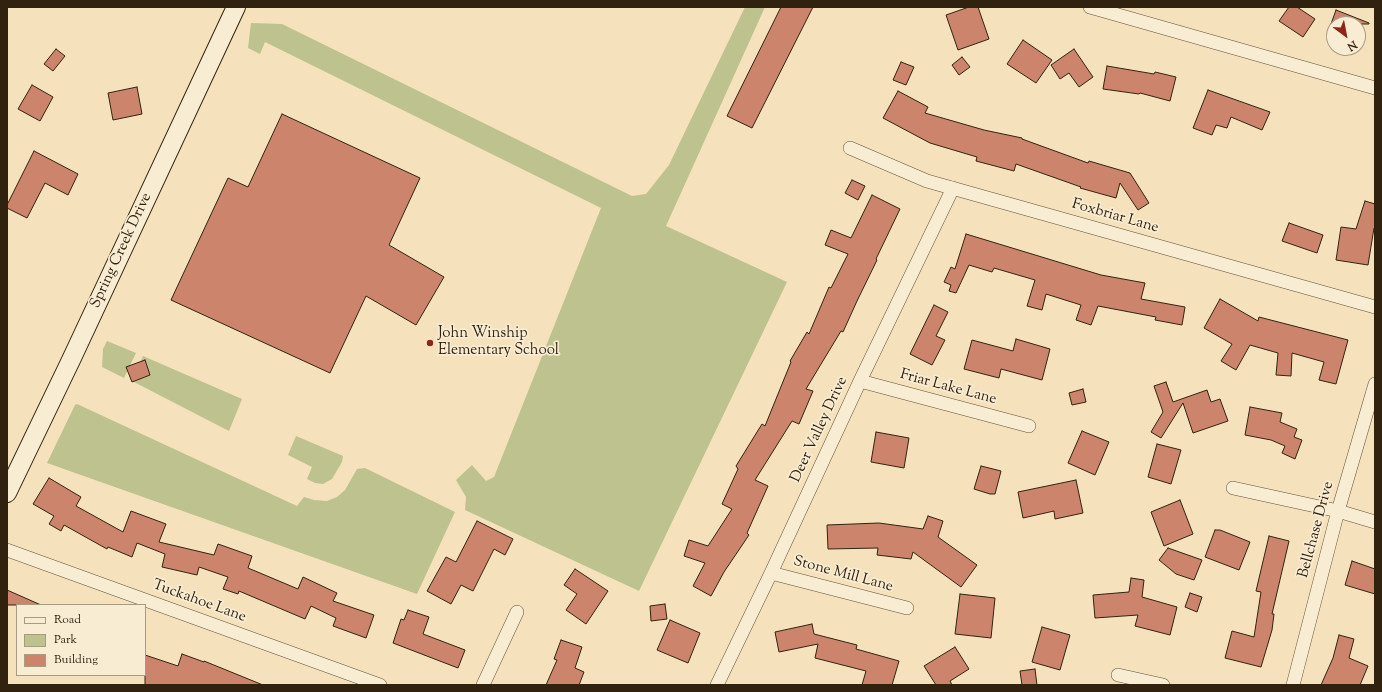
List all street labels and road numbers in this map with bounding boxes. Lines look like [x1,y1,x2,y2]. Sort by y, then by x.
street label: Spring Creek Drive [87,190,157,312]
street label: Foxbriar Lane [1070,196,1160,238]
street label: Friar Lake Lane [898,366,998,410]
street label: Deer Valley Drive [788,374,852,486]
street label: Bellchase Drive [1295,480,1339,580]
street label: Stone Mill Lane [791,553,895,597]
street label: Tuckahoe Lane [150,577,248,627]

